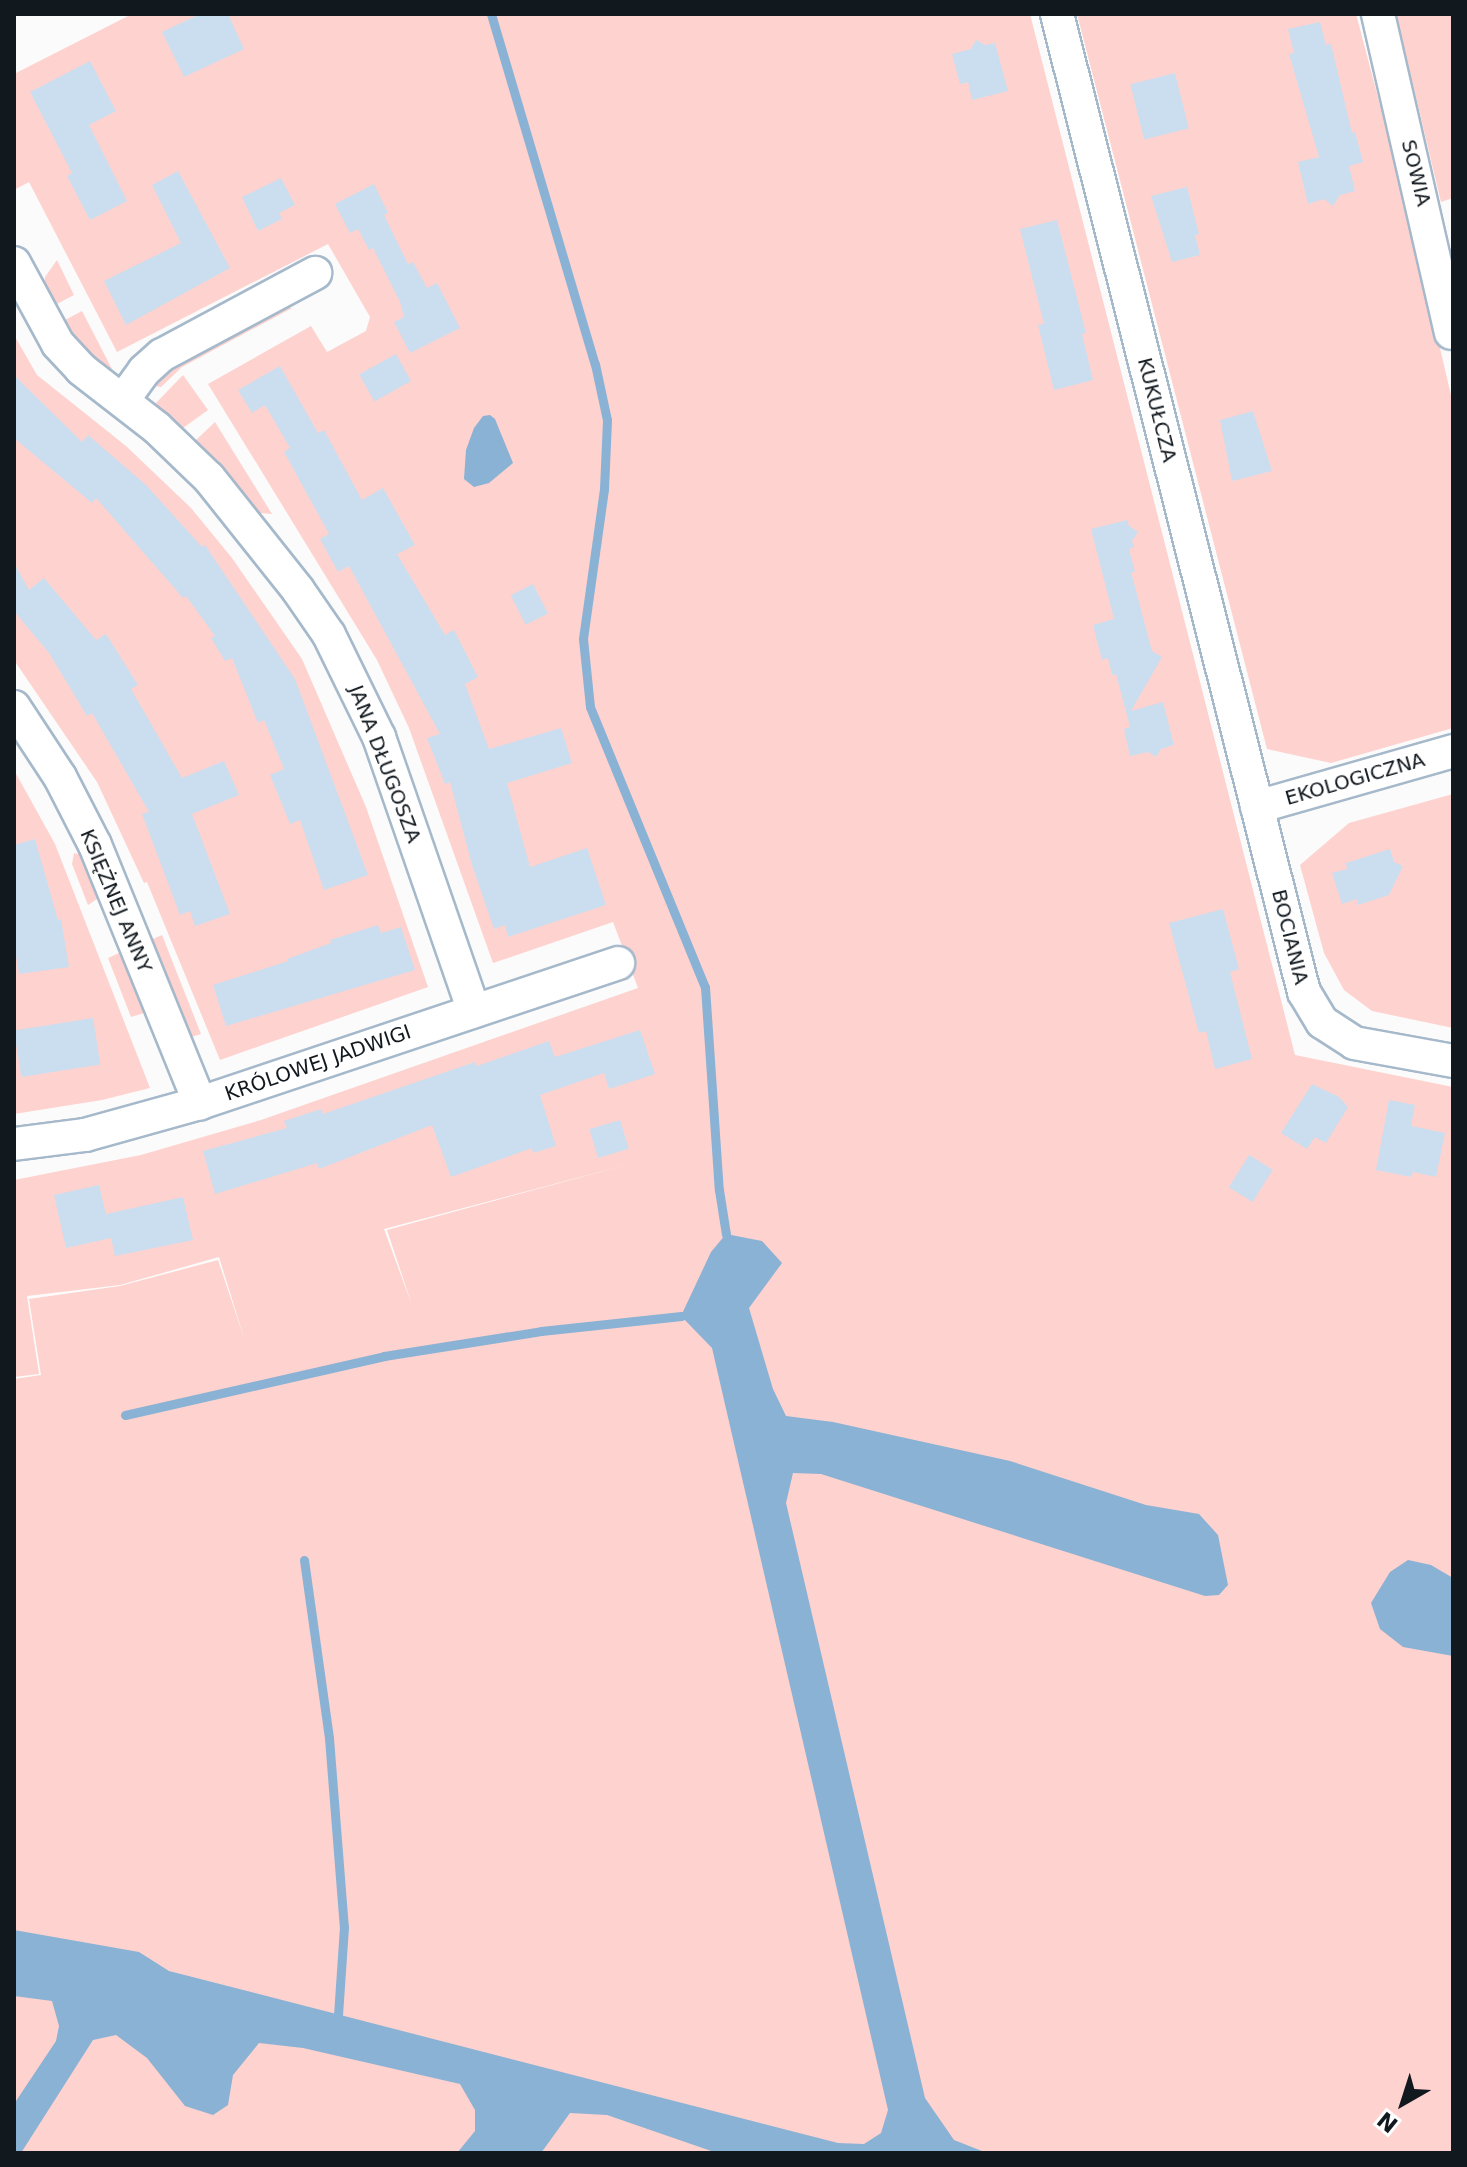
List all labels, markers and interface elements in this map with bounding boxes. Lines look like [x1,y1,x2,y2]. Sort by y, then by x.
street label: SOWIA [1396,137,1436,209]
street label: KUKUŁCZA [1132,355,1182,465]
street label: JANA DŁUGOSZA [344,682,426,846]
street label: EKOLOGICZNA [1282,748,1428,810]
street label: KSIĘŻNEJ ANNY [75,826,157,976]
street label: BOCIANIA [1267,887,1313,987]
street label: KRÓLOWEJ JADWIGI [222,1020,414,1106]
north arrow [1363,2063,1443,2143]
text: N [1373,2107,1403,2138]

